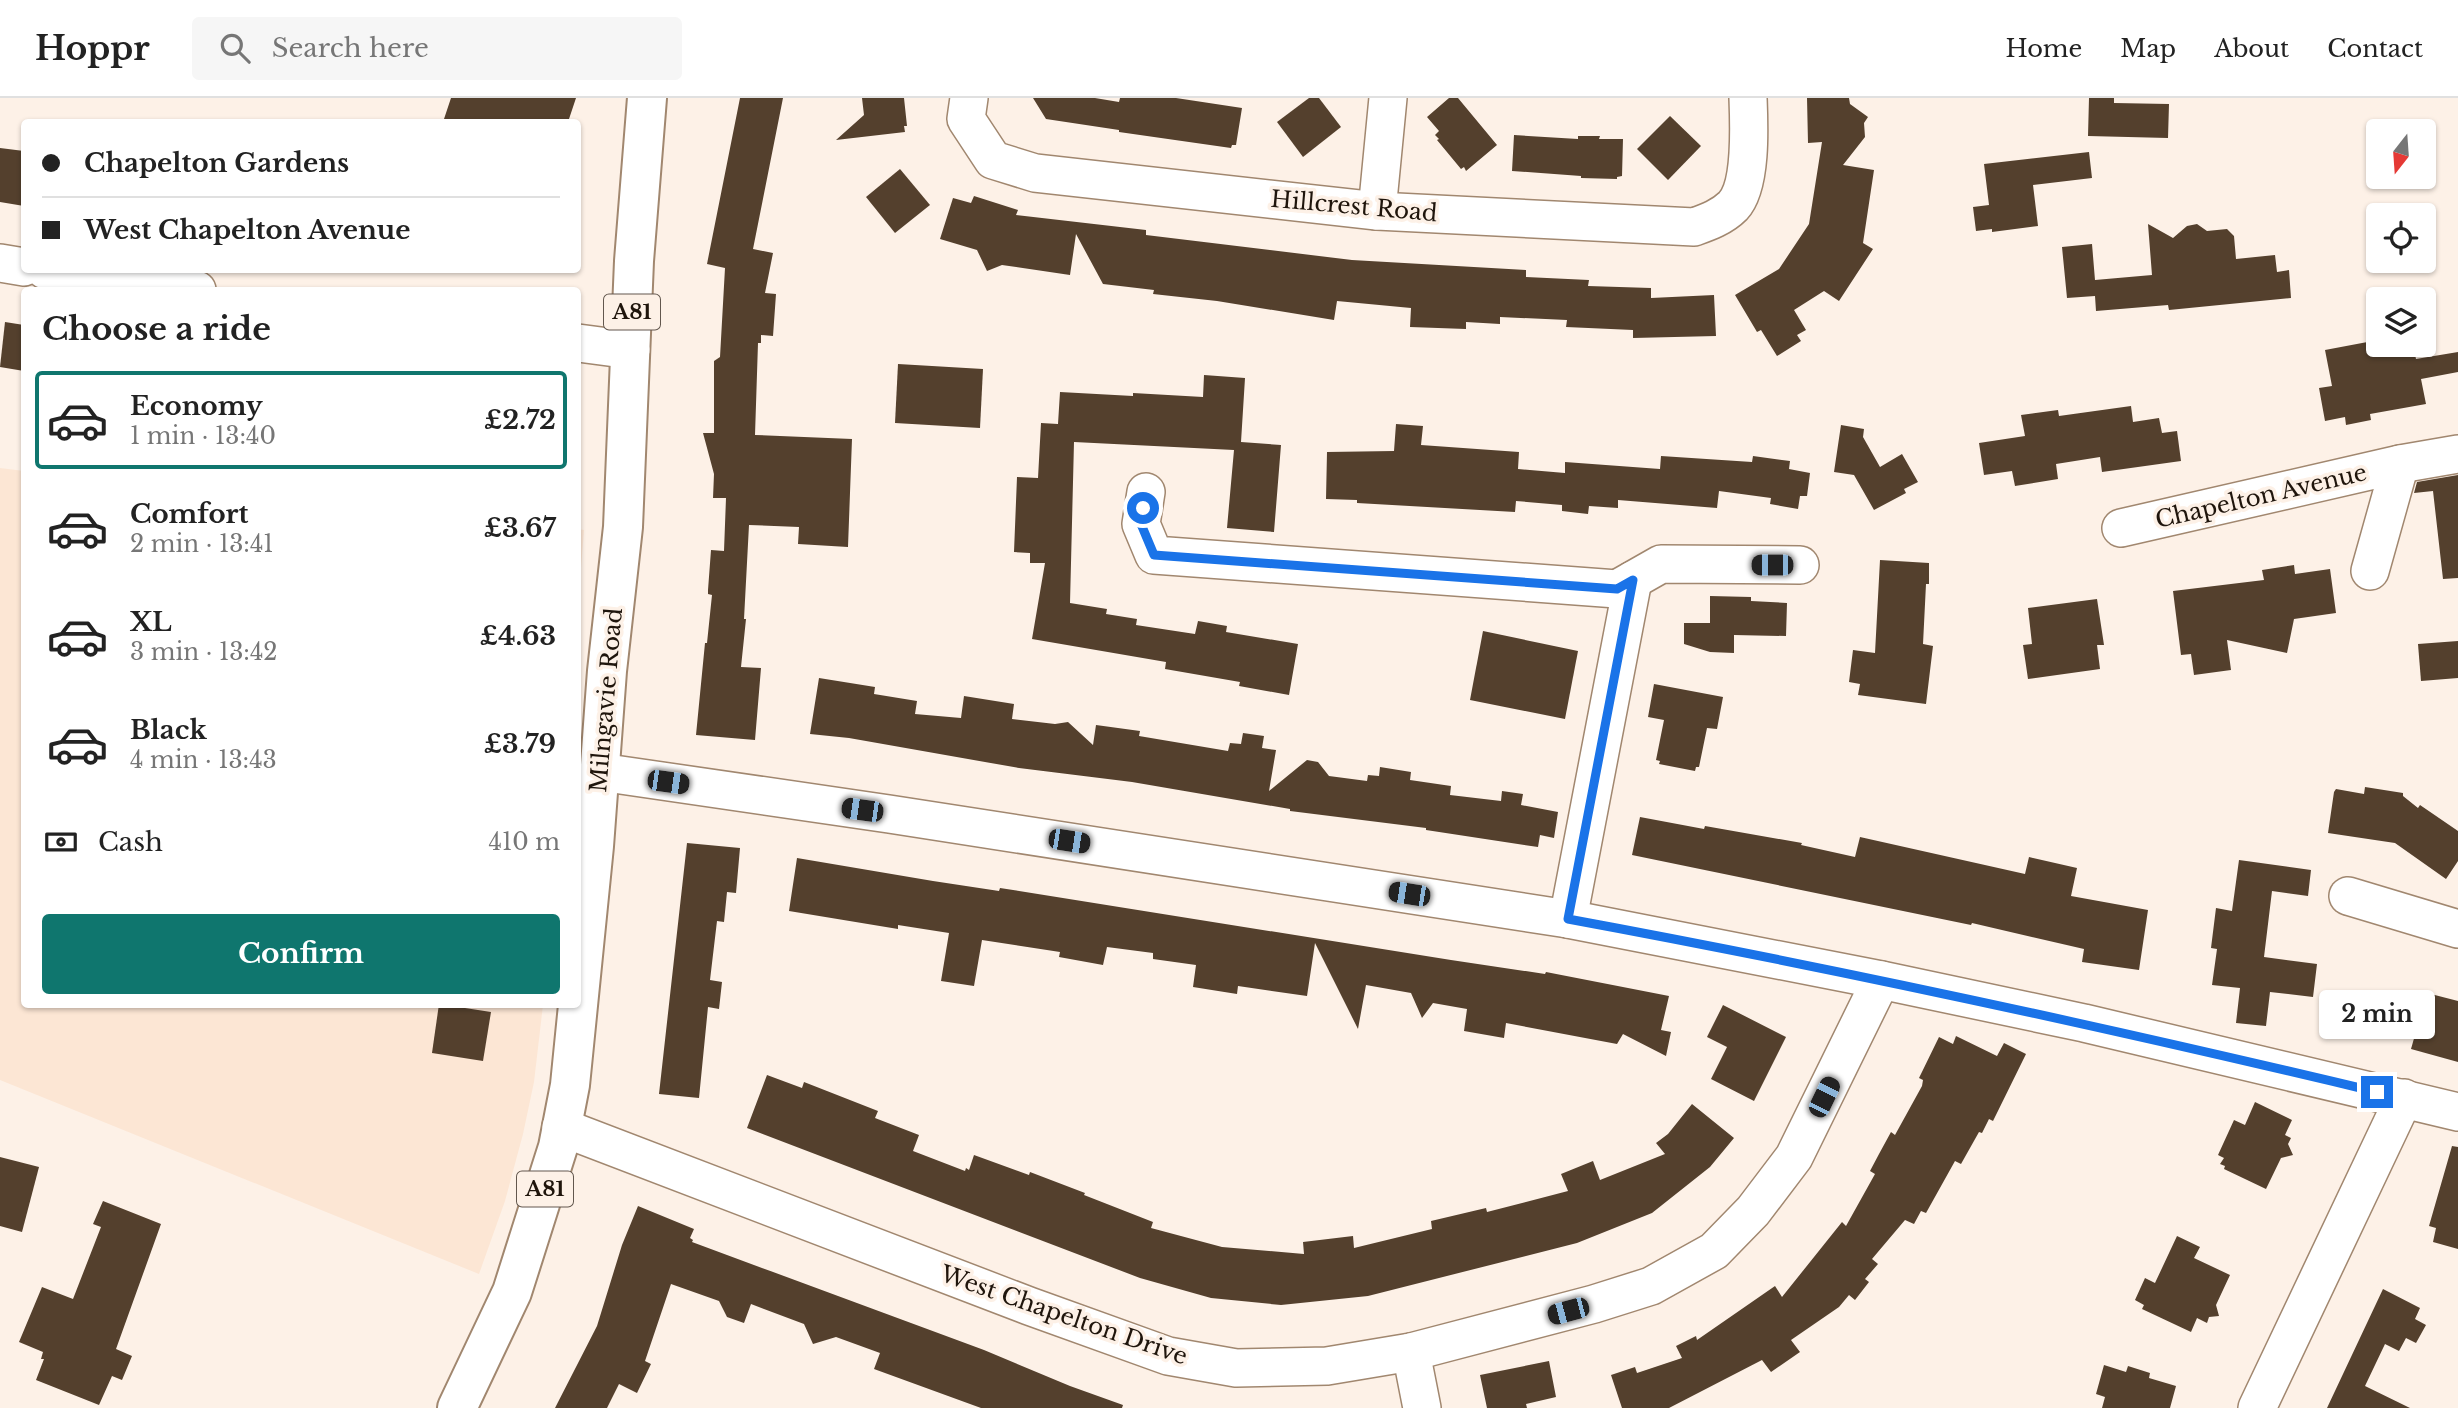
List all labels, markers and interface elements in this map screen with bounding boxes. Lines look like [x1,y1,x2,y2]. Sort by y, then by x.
search box [192,17,682,80]
text: Hoppr [35,28,150,69]
icon: search [216,29,254,67]
text: Search here [272,32,429,64]
text: Home [2006,34,2082,63]
text: Map [2120,34,2176,63]
text: About [2214,34,2289,63]
text: Contact [2327,34,2423,63]
north arrow [2366,119,2436,189]
map controls [2366,119,2436,357]
text: Chapelton Gardens [84,147,349,179]
street label: Hillcrest Road [1269,185,1439,227]
button: locate [2366,203,2436,273]
text: West Chapelton Avenue [84,214,410,246]
button: layers [2366,287,2436,357]
road number: A81 [604,294,660,330]
text: Choose a ride [42,309,271,349]
icon: car [46,389,109,452]
text: Economy [130,390,263,422]
text: £2.72 [484,404,556,436]
text: 1 min · 13:40 [130,422,276,450]
street label: Chapelton Avenue [2153,458,2369,534]
route start [1127,492,1159,524]
icon: car [46,497,109,560]
text: Comfort [130,498,248,530]
text: £3.67 [484,512,556,544]
text: 2 min · 13:41 [130,530,274,558]
car [1752,555,1794,576]
icon: car [46,605,109,668]
text: XL [130,606,172,638]
street label: Milngavie Road [584,607,628,793]
text: £4.63 [480,620,556,652]
text: 3 min · 13:42 [130,638,278,666]
icon: car [46,713,109,776]
text: Black [130,714,207,746]
text: £3.79 [484,728,556,760]
text: 4 min · 13:43 [130,746,277,774]
car [646,769,691,795]
car [840,797,885,823]
icon: cash [42,823,80,861]
text: Cash [98,826,163,858]
car [1047,827,1092,855]
text: 410 m [489,828,560,856]
car [1387,880,1432,908]
button: Confirm [42,914,560,994]
callout: 2 min [2319,990,2435,1040]
text: 2 min [2341,1000,2413,1028]
car [1806,1074,1843,1120]
route end [2361,1076,2393,1108]
road number: A81 [517,1172,573,1206]
street label: West Chapelton Drive [936,1259,1191,1370]
car [1545,1295,1592,1327]

